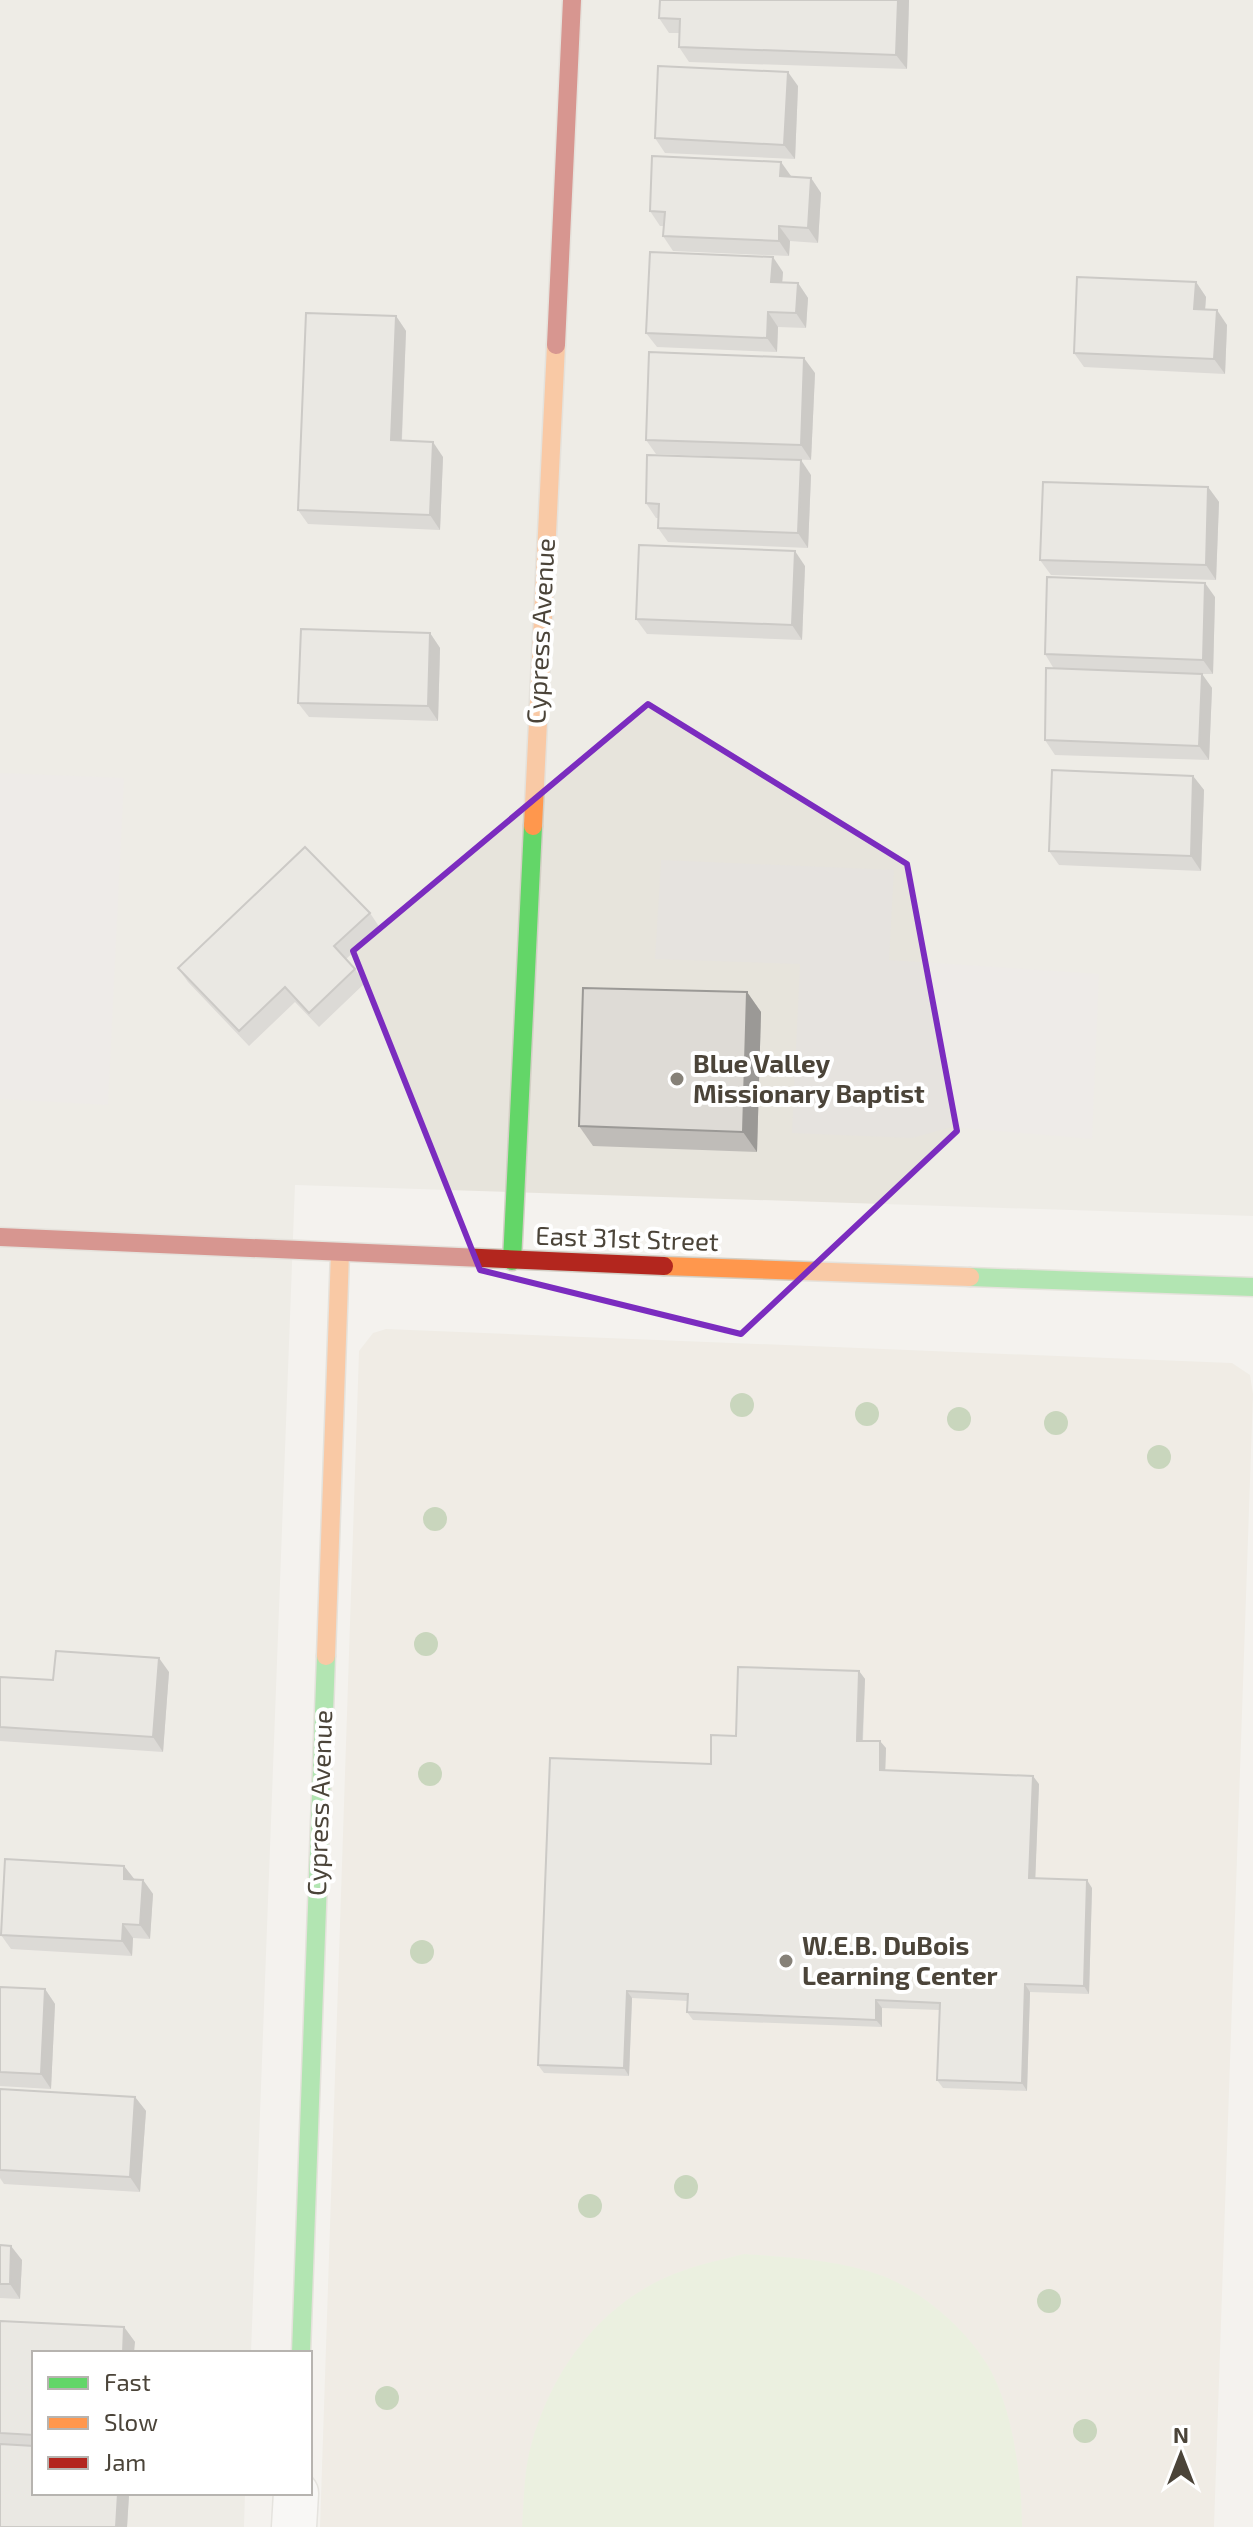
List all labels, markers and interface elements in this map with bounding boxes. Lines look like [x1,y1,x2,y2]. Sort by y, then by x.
street label: Cypress Avenue [519,537,560,725]
place label: Blue Valley Missionary Baptist [693,1047,925,1109]
marker: Blue Valley Missionary Baptist [668,1070,686,1088]
street label: East 31st Street [535,1219,719,1256]
street label: Cypress Avenue [300,1709,337,1897]
place label: W.E.B. DuBois Learning Center [802,1929,998,1990]
marker: W.E.B. DuBois Learning Center [777,1952,795,1970]
legend [32,2351,312,2495]
text: Fast [104,2367,151,2396]
text: Slow [104,2407,158,2436]
north arrow [1141,2415,1221,2495]
text: N [1173,2421,1189,2447]
text: Jam [104,2447,146,2476]

